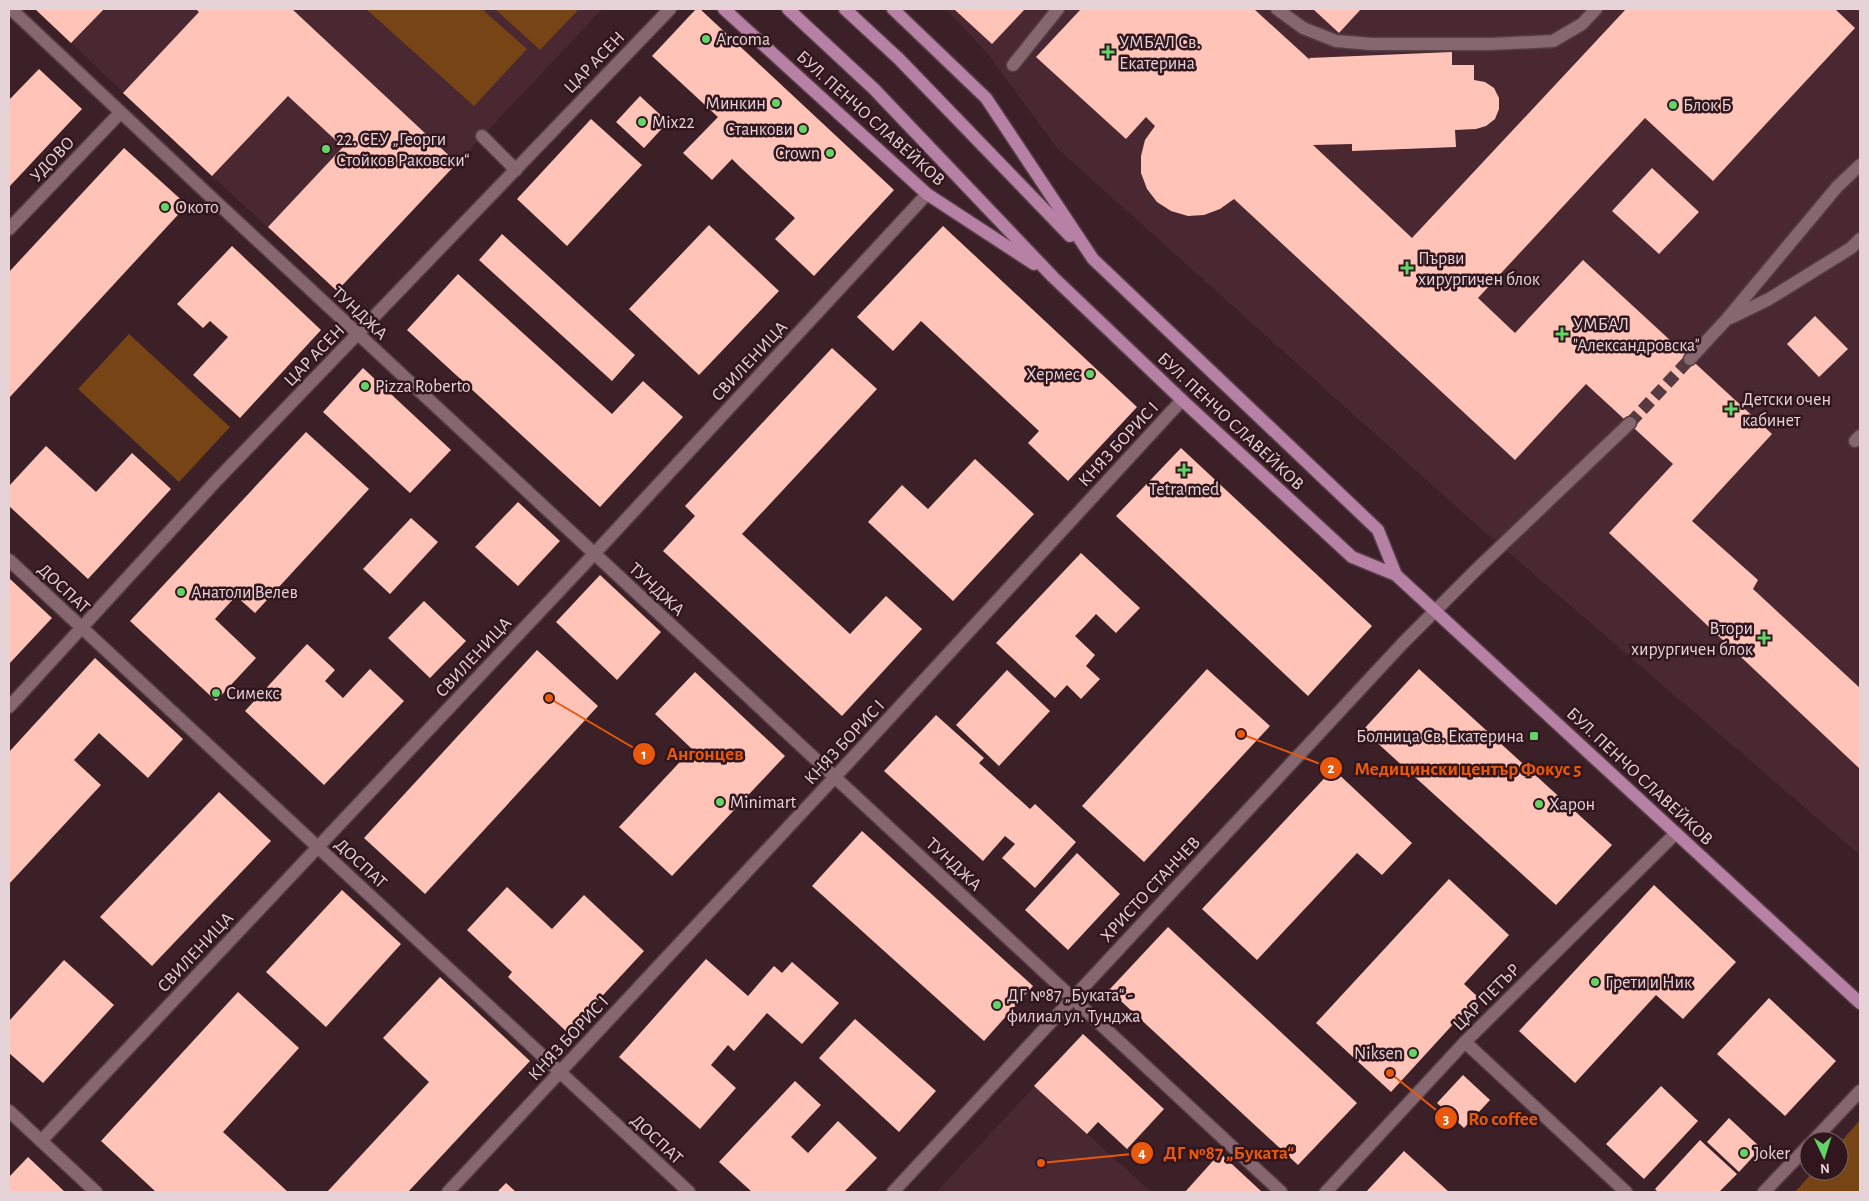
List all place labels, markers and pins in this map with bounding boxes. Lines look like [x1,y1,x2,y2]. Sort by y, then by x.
place label: Arcoma [716,31,770,49]
marker: Arcoma [700,33,712,45]
place label: УМБАЛ Св. Екатерина [1119,34,1201,73]
marker: УМБАЛ Св. Екатерина [1101,45,1115,59]
place label: Минкин [705,95,766,113]
marker: Минкин [770,97,782,109]
place label: Блок Б [1683,97,1732,115]
marker: Блок Б [1667,99,1679,111]
place label: Mix22 [652,114,695,132]
marker: Mix22 [636,116,648,128]
place label: Станкови [725,121,793,139]
marker: Станкови [797,123,809,135]
place label: 22. СЕУ „Георги Стойков Раковски“ [336,131,470,170]
marker: 22. СЕУ „Георги Стойков Раковски“ [320,143,332,155]
place label: Crown [775,145,820,163]
marker: Crown [824,147,836,159]
place label: Окото [175,199,219,217]
marker: Окото [159,201,171,213]
place label: Първи хирургичен блок [1418,250,1541,289]
marker: Първи хирургичен блок [1400,261,1414,275]
place label: УМБАЛ "Александровска" [1573,316,1700,355]
marker: УМБАЛ "Александровска" [1555,327,1569,341]
place label: Хермес [1026,366,1080,384]
marker: Хермес [1084,368,1096,380]
place label: Pizza Roberto [375,378,471,396]
marker: Pizza Roberto [359,380,371,392]
place label: Детски очен кабинет [1742,391,1831,430]
marker: Детски очен кабинет [1724,402,1738,416]
marker: Tetra med [1178,464,1190,476]
place label: Tetra med [1149,481,1219,499]
place label: Анатоли Велев [191,584,298,602]
marker: Анатоли Велев [175,586,187,598]
place label: Втори хирургичен блок [1631,620,1754,659]
marker: Втори хирургичен блок [1757,631,1771,645]
place label: Симекс [226,685,280,703]
marker: Симекс [210,687,222,699]
place label: Болница Св. Екатерина [1356,728,1524,746]
marker: Болница Св. Екатерина [1528,730,1540,742]
callout: Ангонцев [632,737,754,771]
callout: Медицински център Фокус 5 [1319,751,1591,785]
place label: Minimart [730,794,797,812]
marker: Minimart [714,796,726,808]
place label: Харон [1549,796,1595,814]
marker: Харон [1533,798,1545,810]
place label: Грети и Ник [1605,974,1693,992]
marker: Грети и Ник [1589,976,1601,988]
place label: ДГ №87 „Буката“ - филиал ул. Тунджа [1007,987,1141,1026]
marker: ДГ №87 „Буката“ - филиал ул. Тунджа [991,999,1003,1011]
place label: Niksen [1354,1045,1403,1063]
marker: Niksen [1407,1047,1419,1059]
callout: Ro coffee [1434,1101,1548,1135]
callout: ДГ №87 „Буката“ [1129,1136,1305,1170]
place label: Joker [1754,1145,1790,1163]
marker: Joker [1738,1147,1750,1159]

